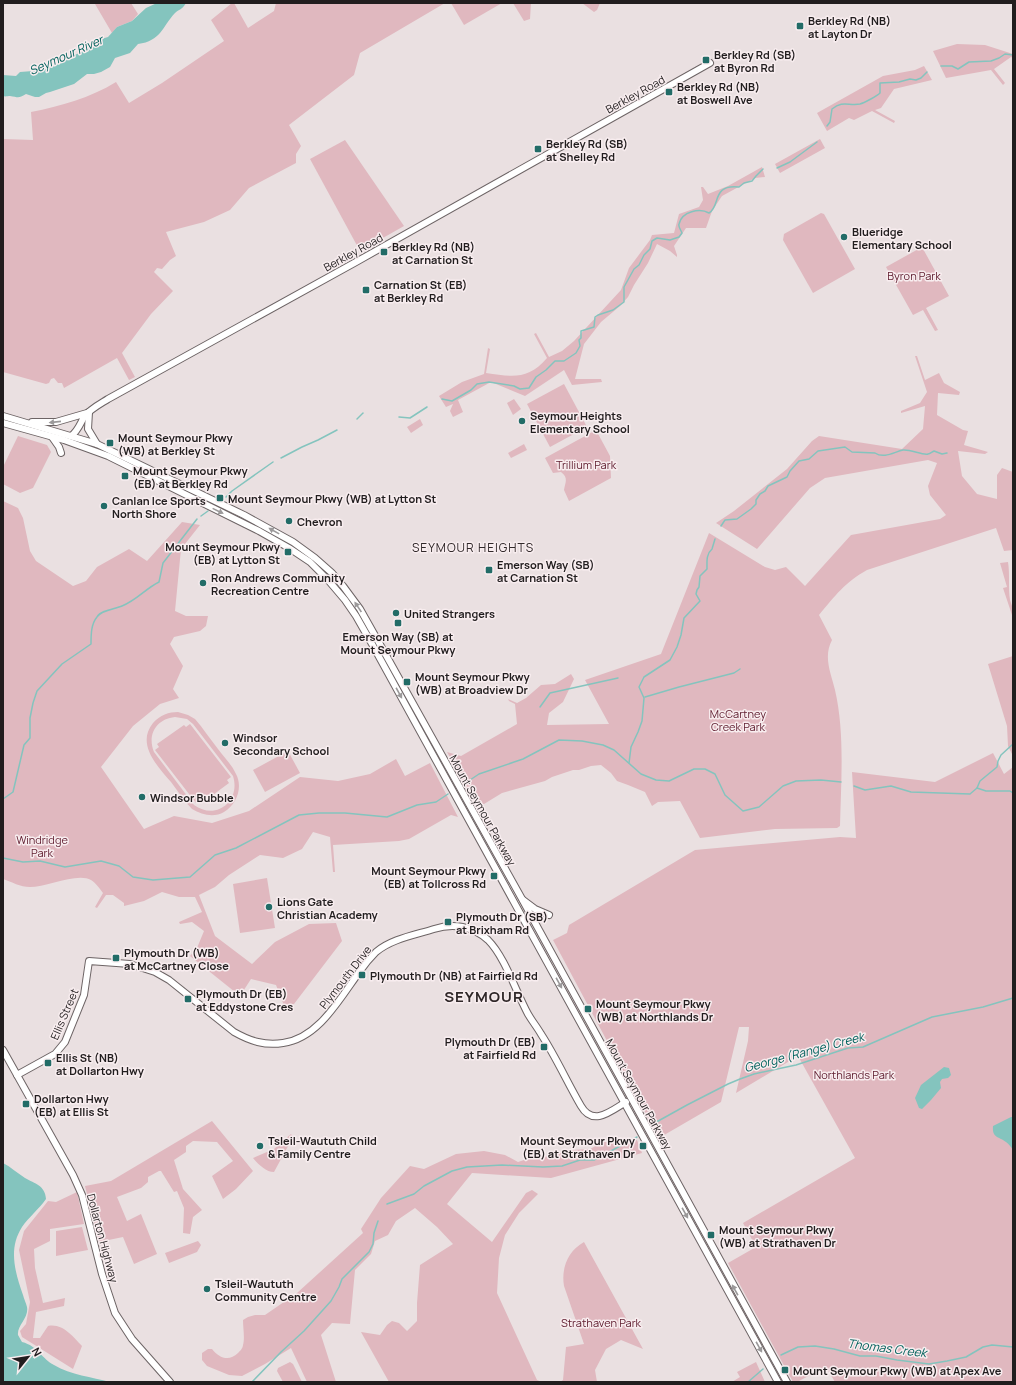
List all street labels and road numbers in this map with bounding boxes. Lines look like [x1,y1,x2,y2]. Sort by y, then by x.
street label: Berkley Road [603,72,667,116]
street label: Berkley Road [321,230,385,274]
street label: Mount Seymour Parkway [446,752,520,868]
street label: Plymouth Drive [316,942,375,1012]
street label: Ellis Street [46,986,82,1042]
street label: Mount Seymour Parkway [602,1036,676,1152]
street label: Dollarton Highway [84,1192,122,1284]

